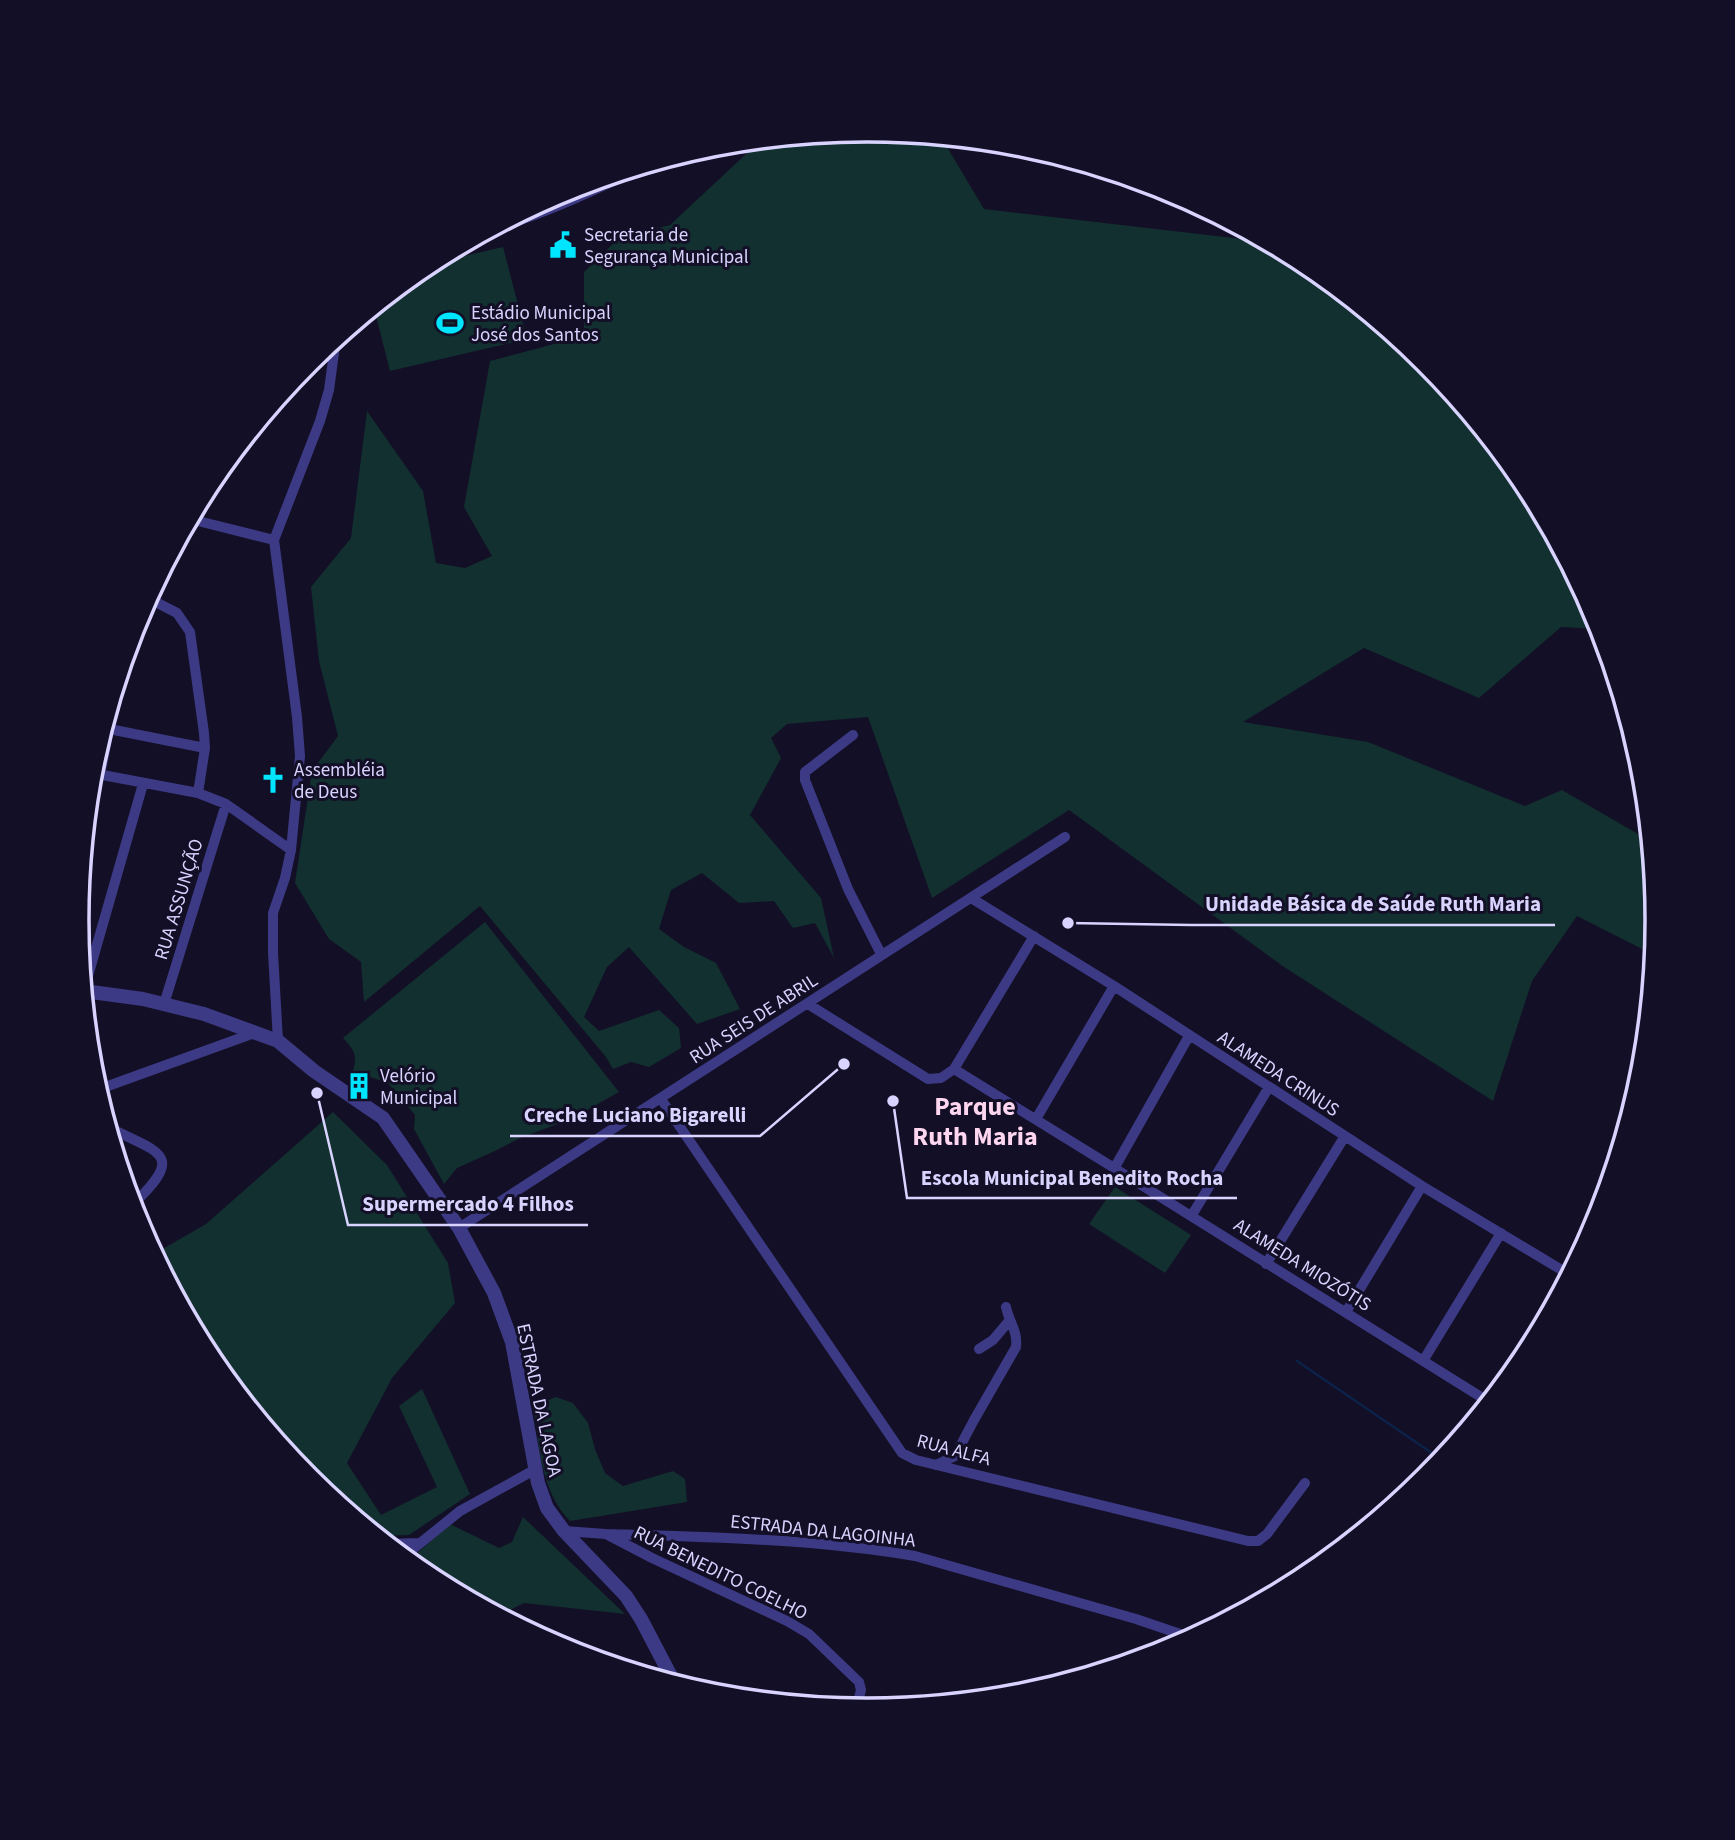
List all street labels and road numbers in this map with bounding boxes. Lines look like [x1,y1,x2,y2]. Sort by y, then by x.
street label: RUA ASSUNÇÃO [148,836,211,963]
street label: RUA SEIS DE ABRIL [684,968,823,1071]
street label: ALAMEDA CRINUS [1212,1025,1344,1124]
street label: ALAMEDA MIOZÓTIS [1228,1212,1376,1319]
street label: ESTRADA DA LAGOA [509,1321,568,1480]
street label: RUA ALFA [914,1428,994,1473]
street label: ESTRADA DA LAGOINHA [729,1508,917,1555]
street label: RUA BENEDITO COELHO [629,1519,812,1627]

